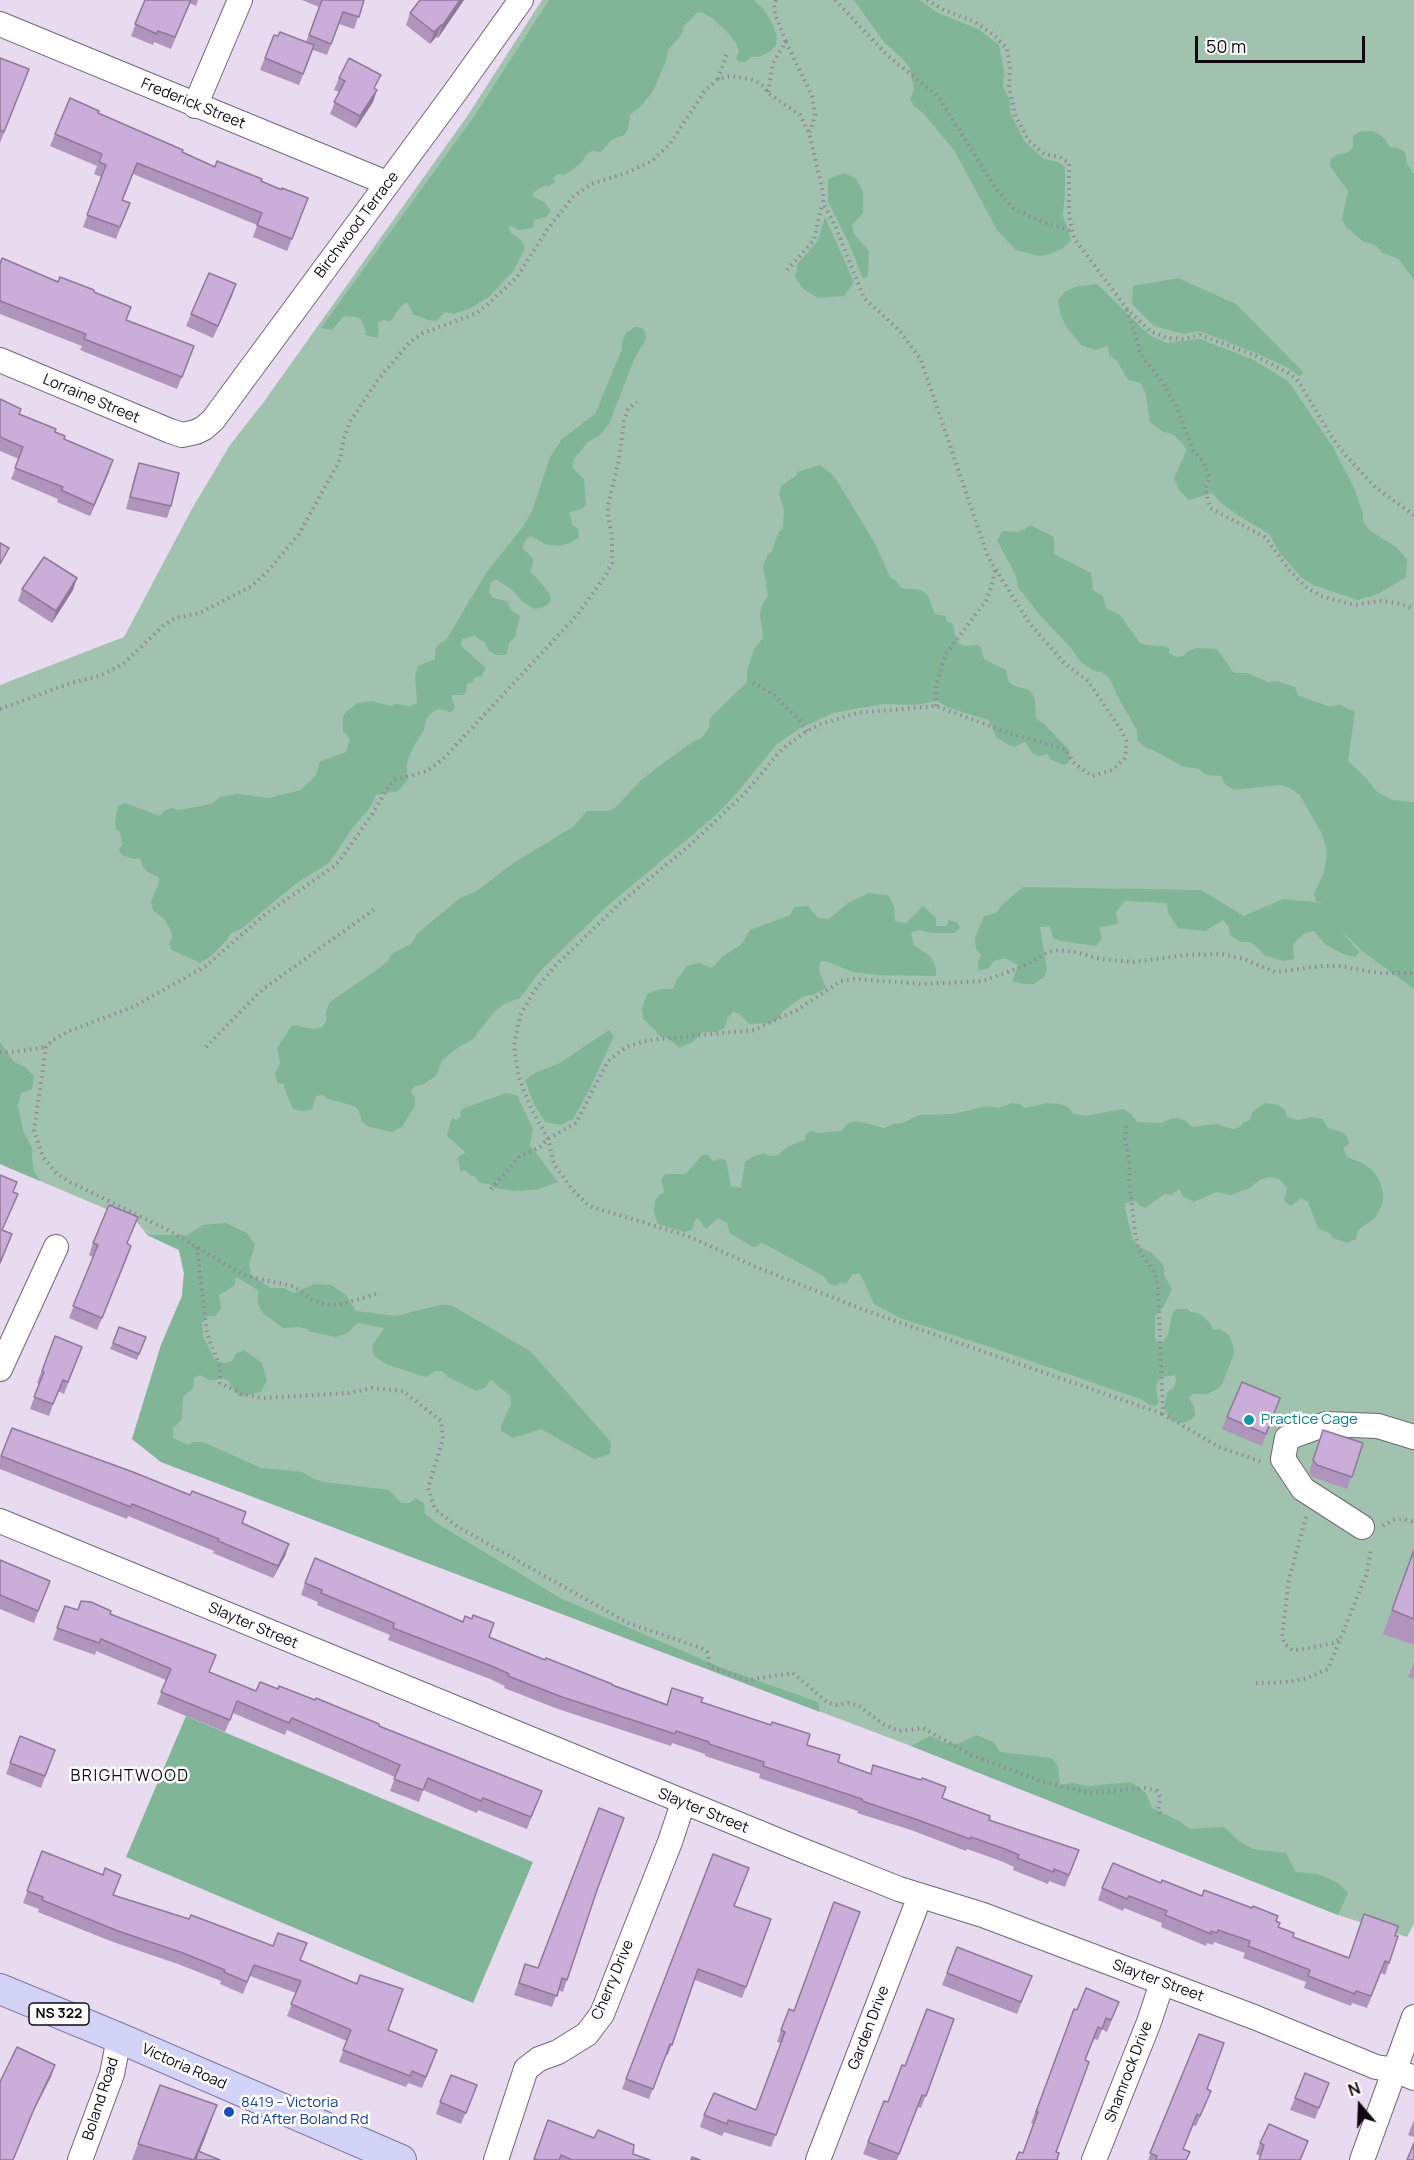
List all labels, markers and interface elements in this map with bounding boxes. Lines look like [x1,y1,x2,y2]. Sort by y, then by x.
scale bar [1198,24,1368,62]
text: 50 m [1206,34,1246,58]
street label: Frederick Street [138,75,248,133]
street label: Birchwood Terrace [311,168,403,282]
street label: Lorraine Street [40,370,142,428]
place label: Practice Cage [1261,1411,1358,1429]
marker: Practice Cage [1242,1413,1256,1427]
street label: Slayter Street [205,1599,301,1653]
district label: BRIGHTWOOD [71,1767,189,1787]
street label: Slayter Street [655,1785,751,1837]
street label: Cherry Drive [588,1937,638,2023]
street label: Slayter Street [1110,1956,1206,2006]
street label: Garden Drive [845,1983,893,2073]
road number: NS 322 [29,2003,89,2025]
street label: Shamrock Drive [1101,2019,1157,2125]
street label: Victoria Road [139,2040,229,2094]
street label: Boland Road [79,2055,123,2143]
north arrow [1330,2076,1390,2136]
text: N [1345,2077,1363,2101]
place label: 8419 - Victoria Rd After Boland Rd [241,2094,369,2129]
marker: 8419 - Victoria Rd After Boland Rd [222,2105,236,2119]

